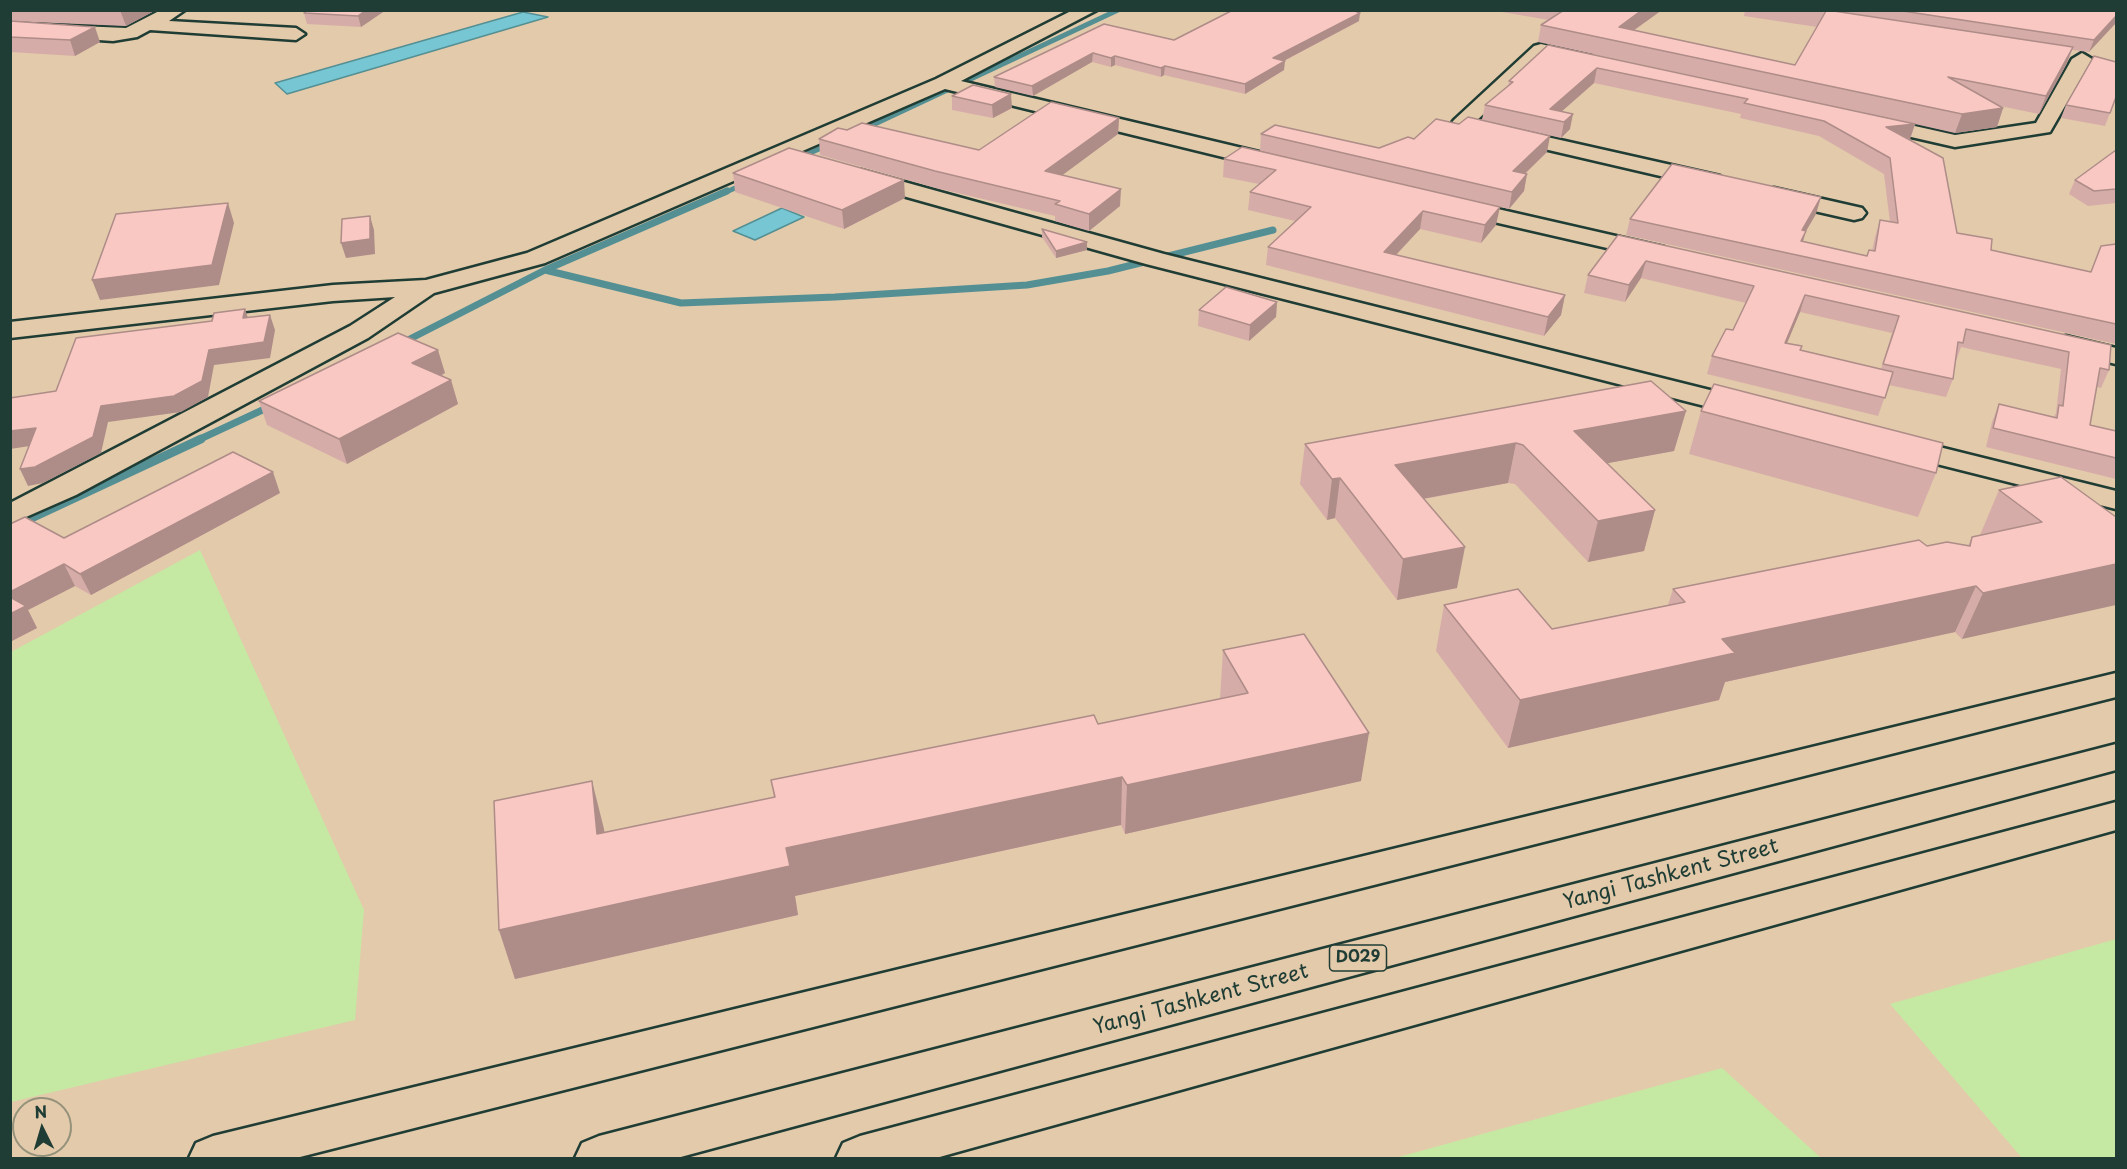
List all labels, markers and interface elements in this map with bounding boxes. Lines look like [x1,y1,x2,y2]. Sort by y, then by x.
street label: Yangi Tashkent Street [1561,834,1781,916]
road number: D029 [1330,945,1386,971]
street label: Yangi Tashkent Street [1091,959,1311,1041]
north arrow [12,1097,72,1157]
text: N [33,1099,48,1124]

